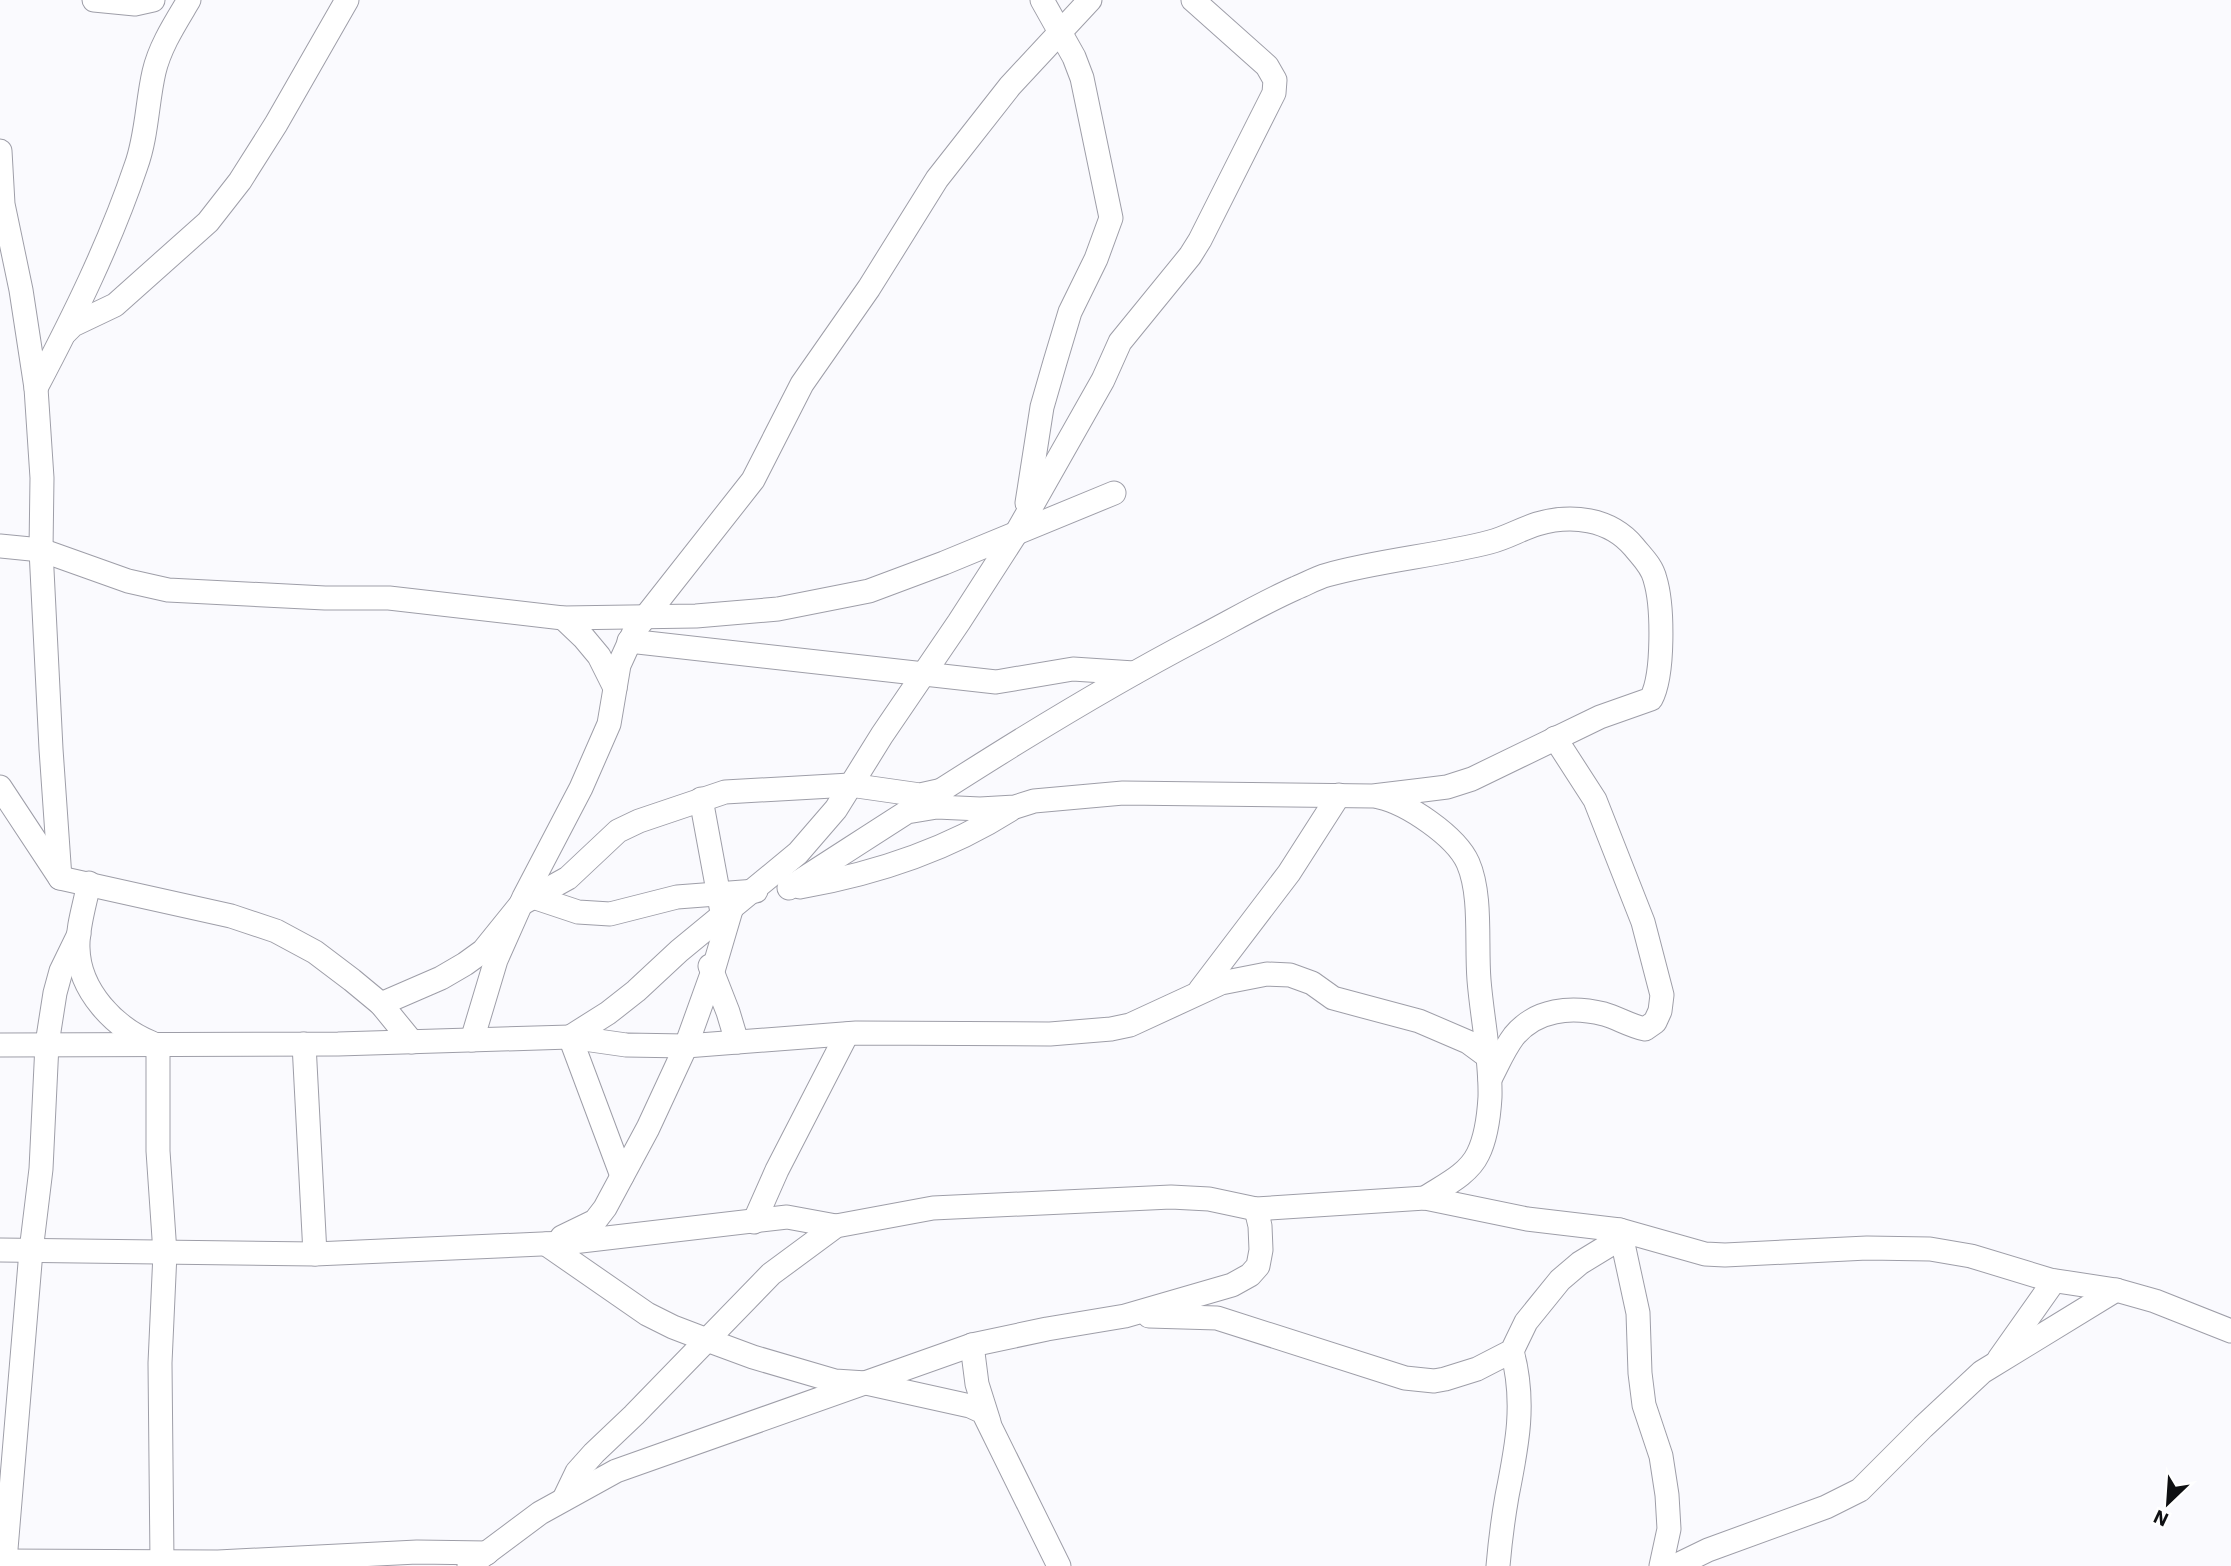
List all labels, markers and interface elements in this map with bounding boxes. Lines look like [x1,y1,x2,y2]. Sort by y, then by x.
north arrow [2133,1468,2203,1538]
text: N [2150,1505,2172,1532]

